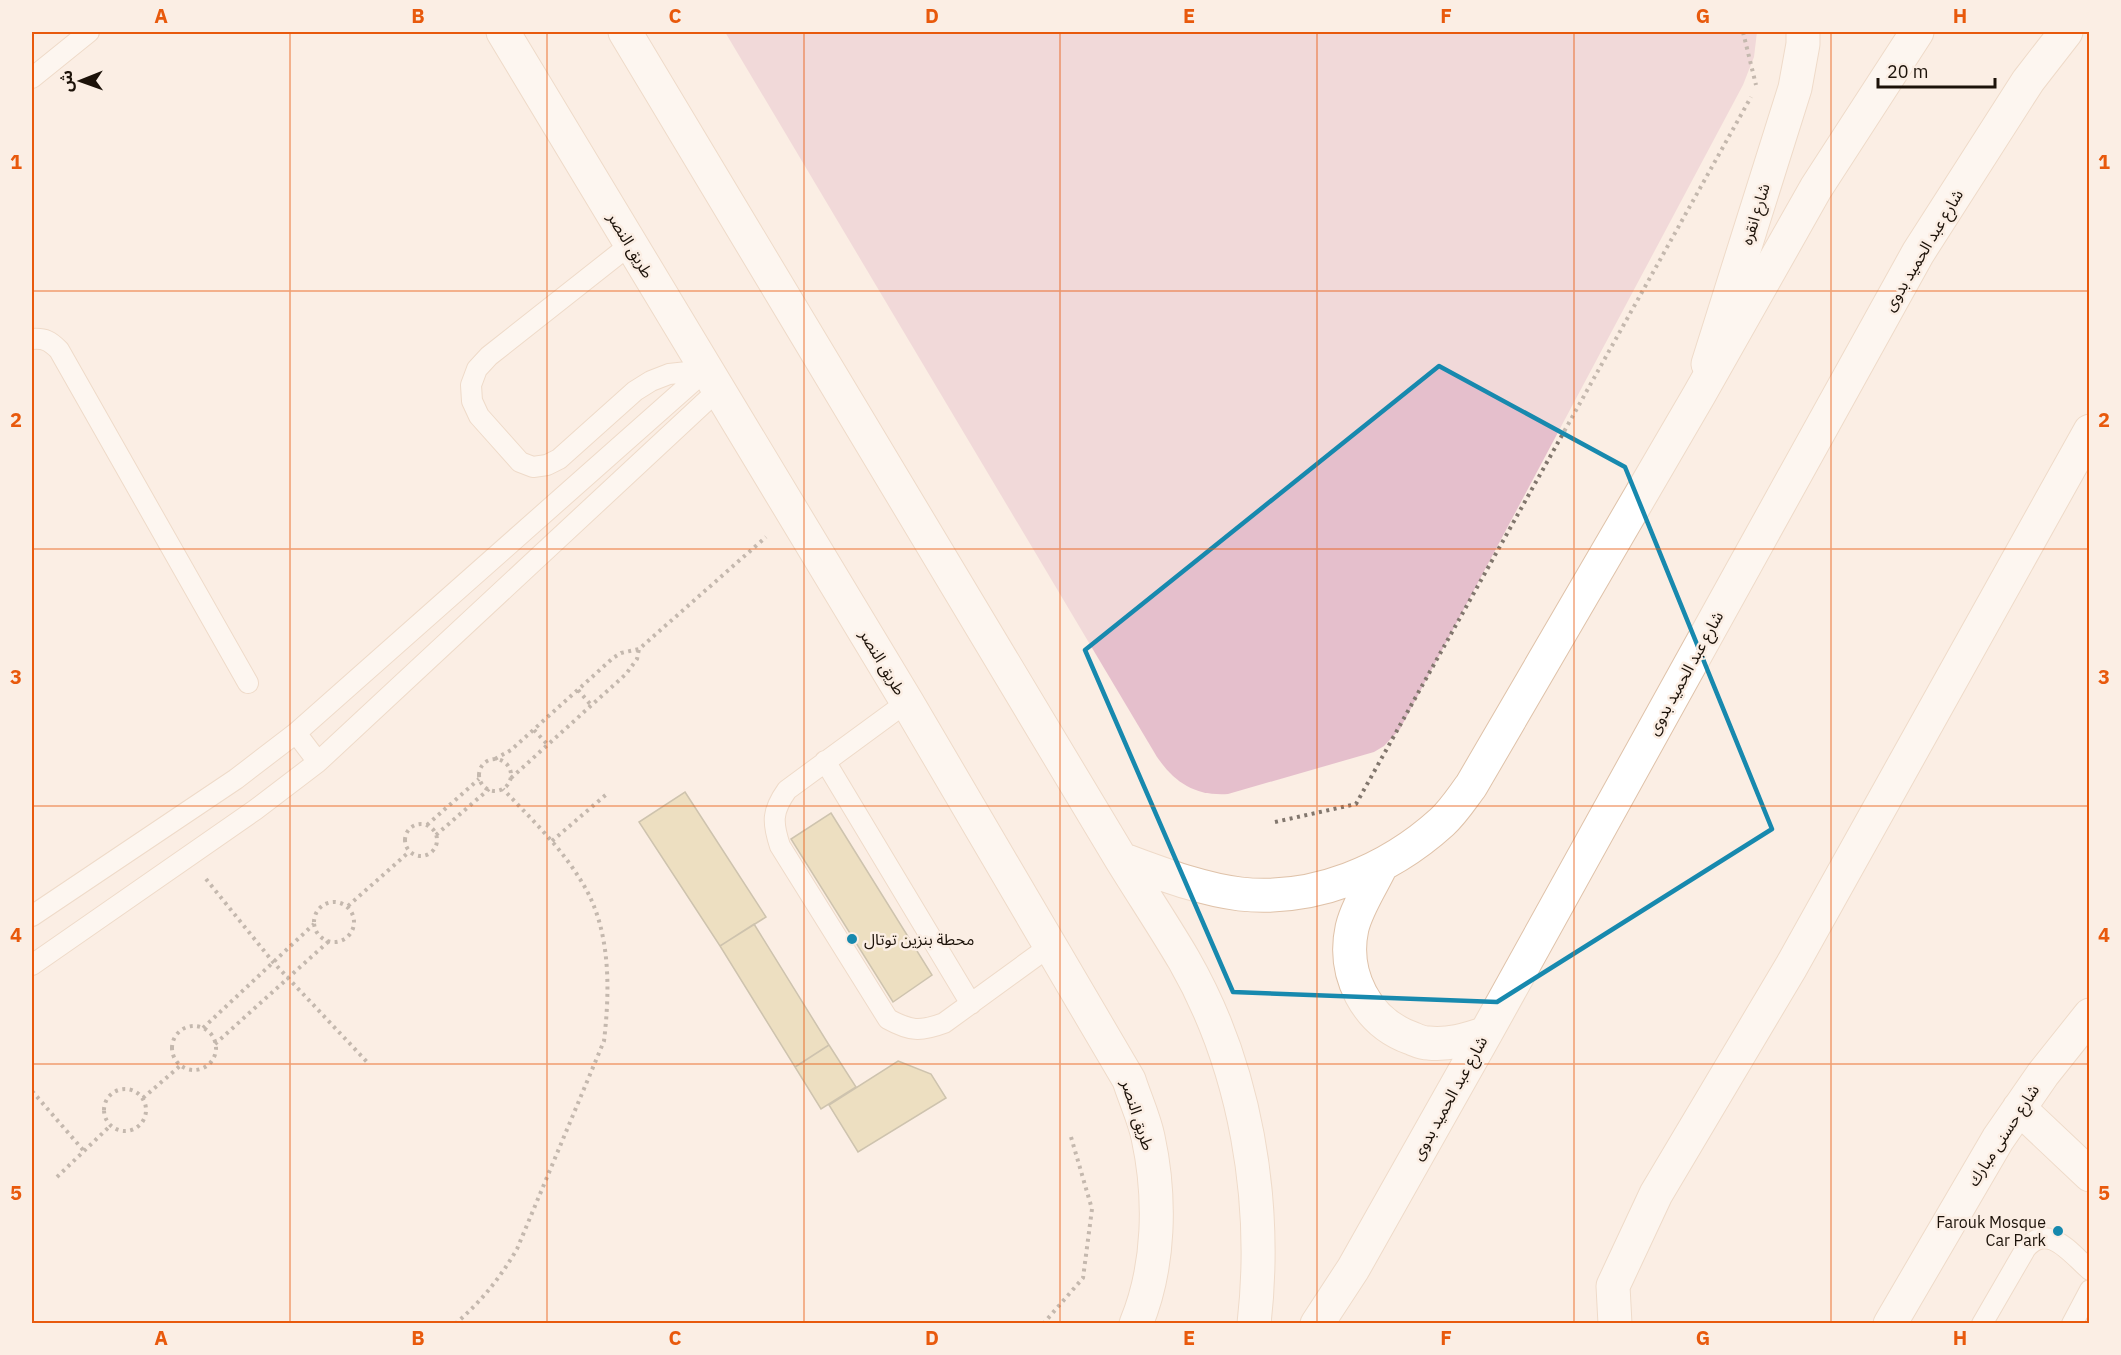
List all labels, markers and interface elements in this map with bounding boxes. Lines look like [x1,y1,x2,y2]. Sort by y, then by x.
text: A [154,2,168,29]
text: B [411,2,425,29]
text: C [668,2,682,29]
text: D [925,2,939,29]
text: E [1183,2,1195,29]
text: F [1440,2,1452,29]
text: G [1696,2,1710,29]
text: H [1953,2,1967,29]
north arrow [51,51,111,111]
scale bar [1878,51,1995,89]
text: 20 m [1887,60,1929,83]
text: ش [56,70,76,92]
text: 1 [10,148,22,175]
text: 1 [2098,148,2110,175]
street label: شارع انقره [1736,181,1777,248]
street label: شارع عبد الحميد بدوى [1879,185,1970,316]
street label: طريق النصر [602,208,658,282]
text: 2 [10,406,22,433]
text: 2 [2098,406,2110,433]
street label: شارع عبد الحميد بدوى [1643,608,1730,740]
street label: طريق النصر [854,625,910,699]
text: 3 [10,663,22,690]
text: 3 [2098,663,2110,690]
text: 4 [10,921,22,948]
text: 4 [2098,921,2110,948]
place label: محطة بنزين توتال [864,929,974,950]
marker: محطة بنزين توتال [845,932,859,946]
street label: شارع عبد الحميد بدوى [1407,1033,1494,1165]
street label: طريق النصر [1116,1076,1159,1153]
street label: شارع حسنى مبارك [1963,1080,2046,1191]
text: 5 [10,1179,22,1206]
text: 5 [2098,1179,2110,1206]
place label: Farouk Mosque Car Park [1936,1212,2047,1250]
marker: Farouk Mosque Car Park [2051,1224,2065,1238]
text: A [154,1324,168,1351]
text: B [411,1324,425,1351]
text: C [668,1324,682,1351]
text: D [925,1324,939,1351]
text: E [1183,1324,1195,1351]
text: F [1440,1324,1452,1351]
text: G [1696,1324,1710,1351]
text: H [1953,1324,1967,1351]

